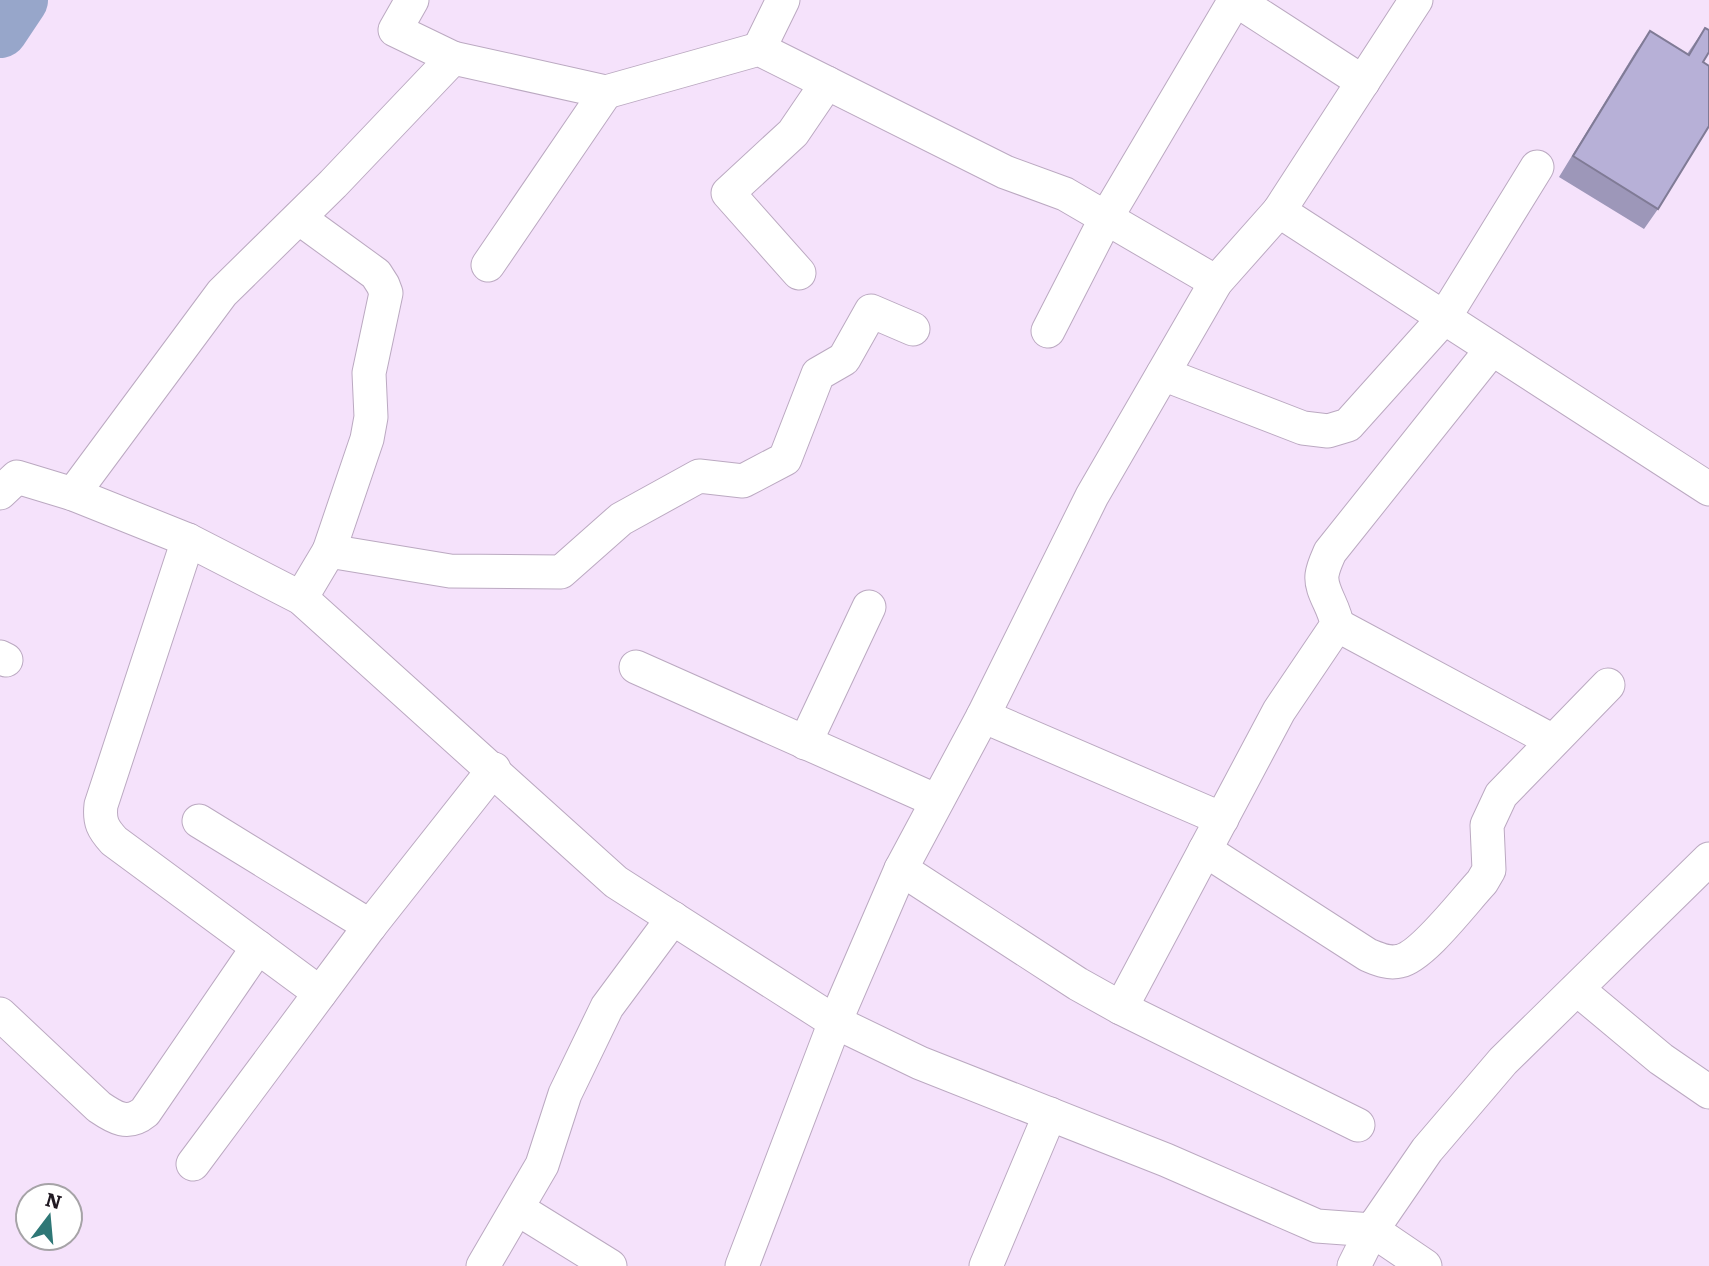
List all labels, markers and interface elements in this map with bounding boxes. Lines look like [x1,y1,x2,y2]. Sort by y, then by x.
north arrow [14,1182,84,1252]
text: N [42,1184,66,1215]

